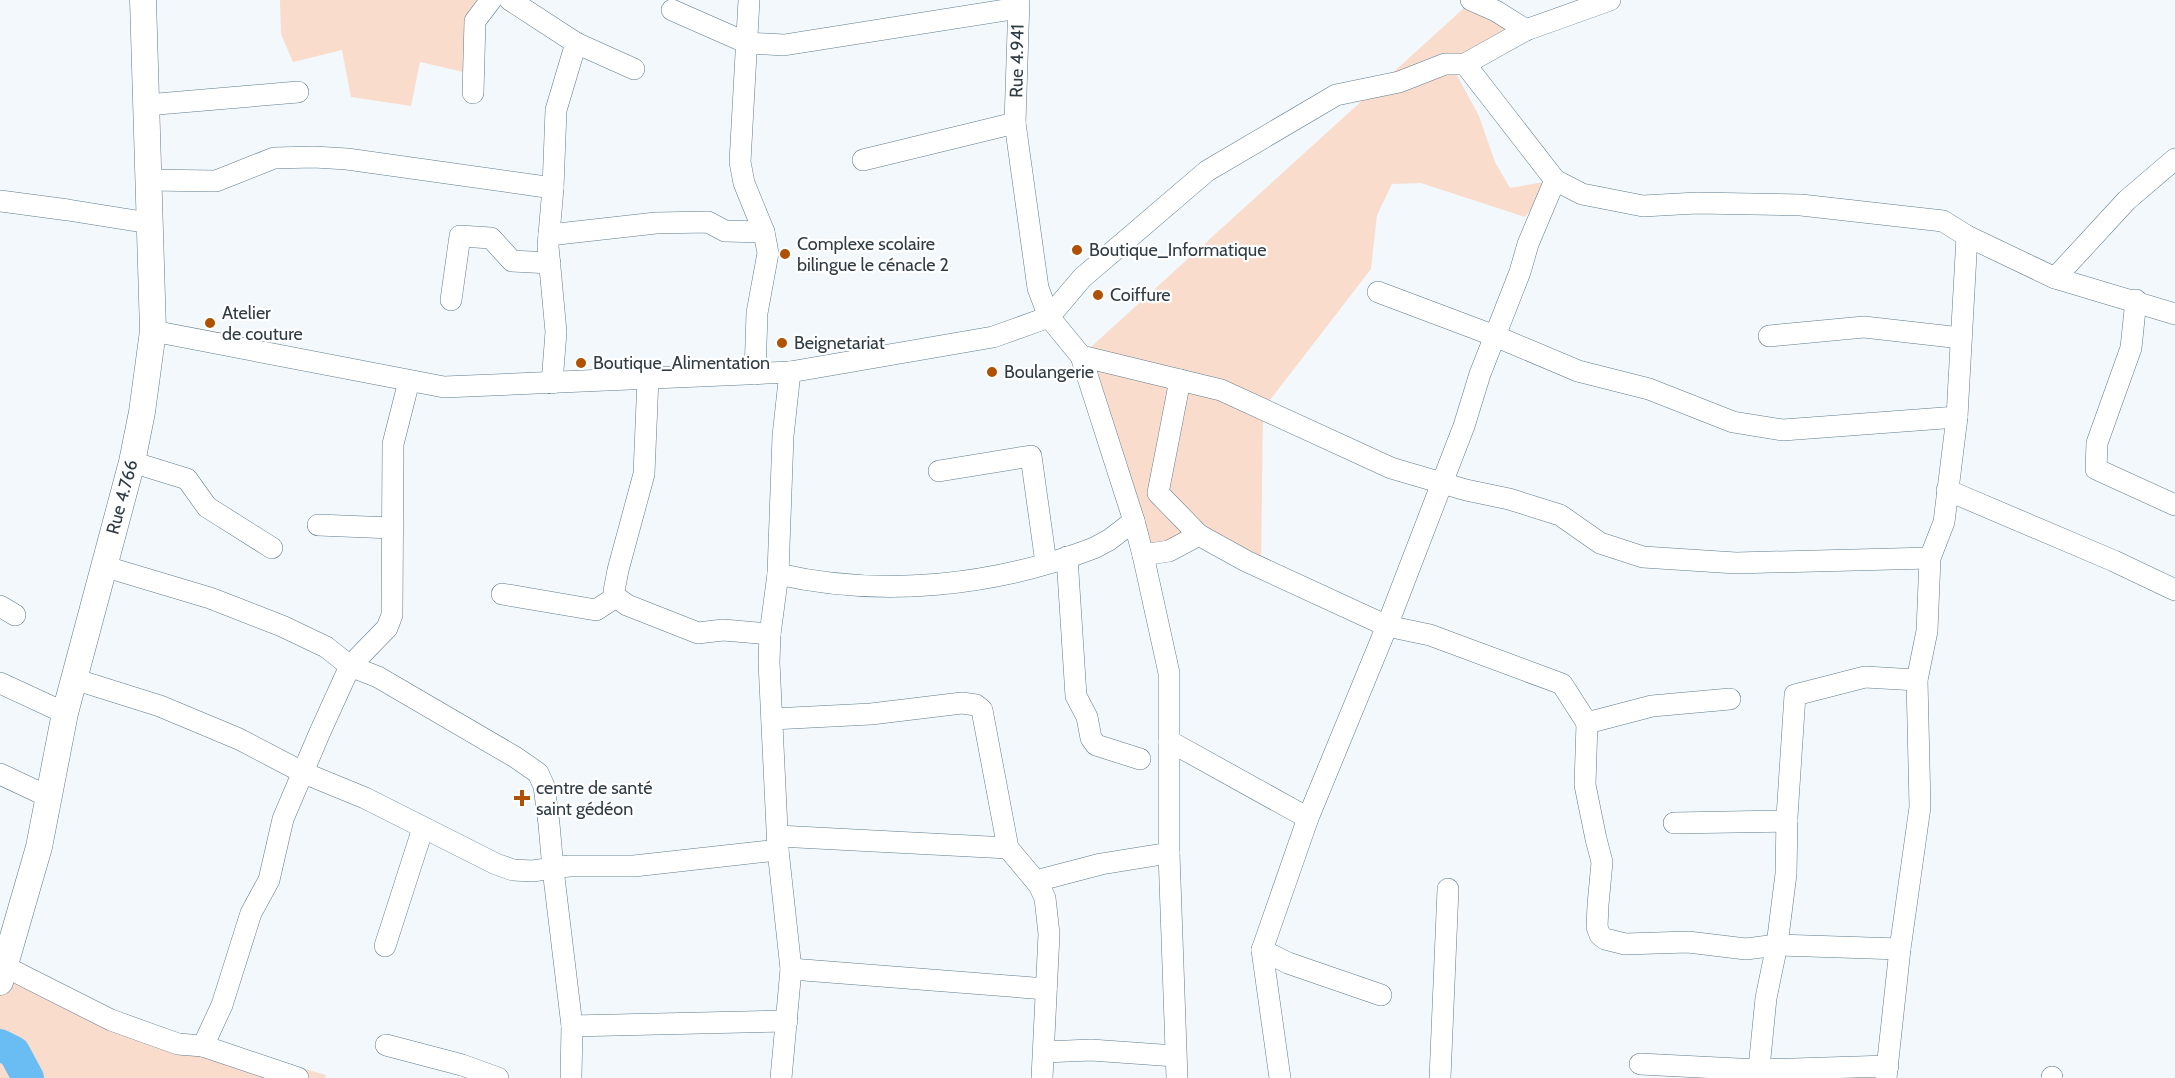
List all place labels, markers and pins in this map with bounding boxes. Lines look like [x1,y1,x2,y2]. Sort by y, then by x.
place label: Complexe scolaire bilingue le cénacle 2 [797,233,949,276]
place label: Boutique_Informatique [1089,239,1266,261]
marker: Boutique_Informatique [1070,243,1084,257]
marker: Complexe scolaire bilingue le cénacle 2 [778,247,792,261]
place label: Coiffure [1110,284,1171,306]
marker: Coiffure [1091,288,1105,302]
place label: Atelier de couture [222,302,303,345]
marker: Atelier de couture [203,316,217,330]
place label: Beignetariat [794,332,885,354]
marker: Beignetariat [775,336,789,350]
place label: Boutique_Alimentation [593,352,770,374]
marker: Boutique_Alimentation [574,356,588,370]
place label: Boulangerie [1004,361,1094,383]
marker: Boulangerie [985,365,999,379]
place label: centre de santé saint gédéon [536,777,652,820]
marker: centre de santé saint gédéon [513,789,531,807]

